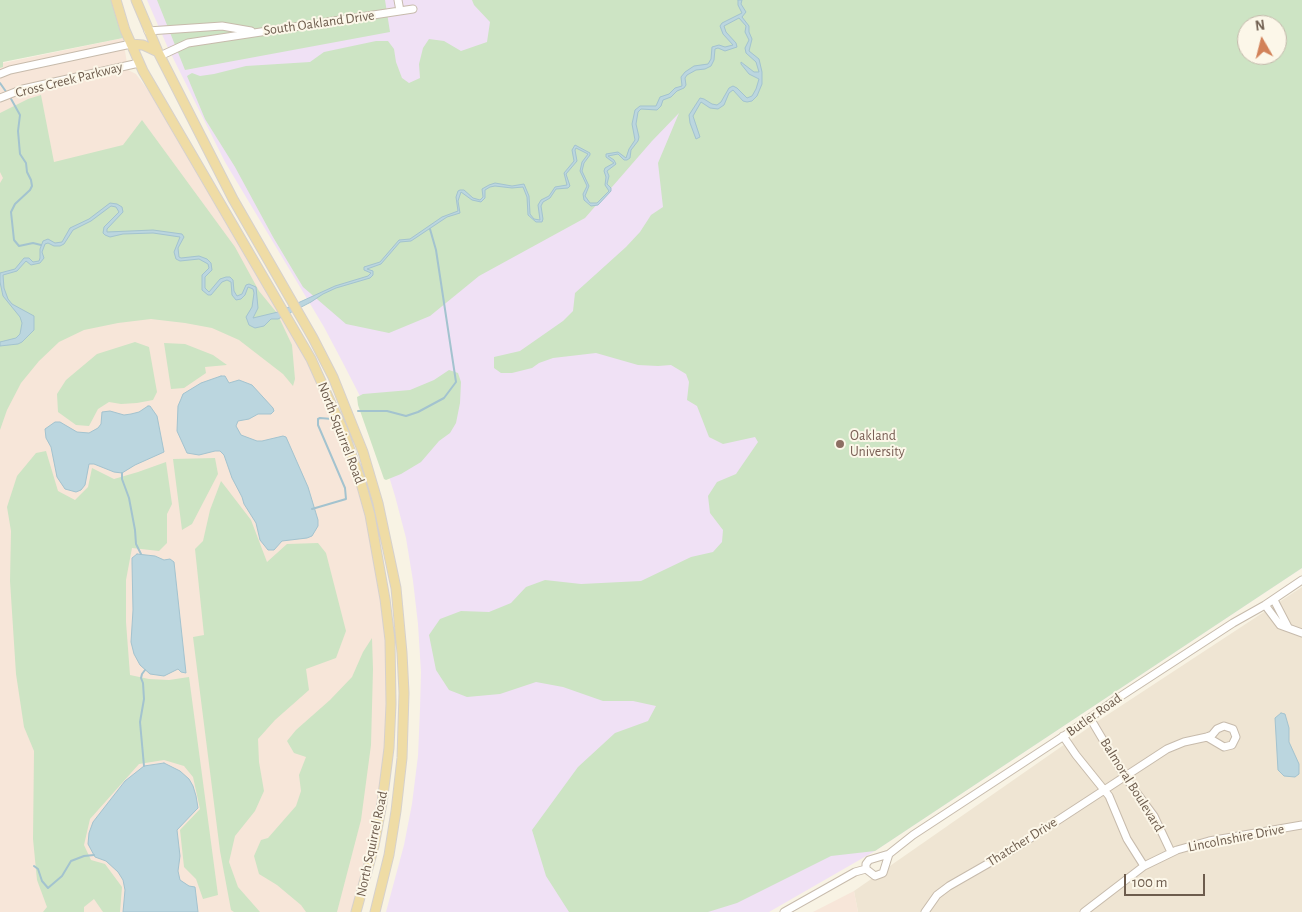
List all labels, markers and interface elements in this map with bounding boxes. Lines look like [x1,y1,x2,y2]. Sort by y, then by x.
street label: South Oakland Drive [262,7,376,39]
north arrow [1237,15,1287,65]
text: N [1254,19,1266,34]
street label: Cross Creek Parkway [14,59,124,101]
street label: North Squirrel Road [314,380,368,486]
place label: Oakland University [850,428,905,461]
marker: Oakland University [834,438,846,450]
street label: Butler Road [1063,690,1125,740]
street label: Balmoral Boulevard [1097,735,1167,835]
street label: North Squirrel Road [353,790,391,898]
street label: Thatcher Drive [984,814,1060,870]
street label: Lincolnshire Drive [1186,820,1286,856]
scale bar [1127,864,1208,896]
text: 100 m [1132,875,1167,890]

